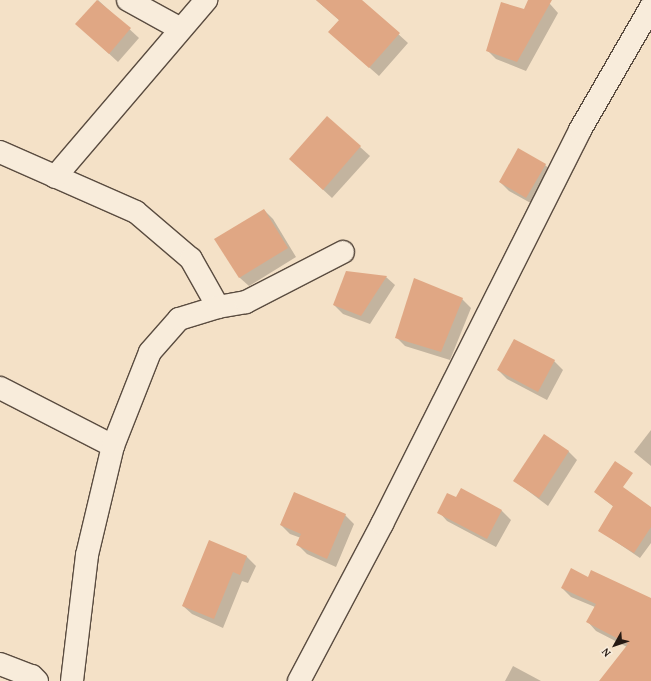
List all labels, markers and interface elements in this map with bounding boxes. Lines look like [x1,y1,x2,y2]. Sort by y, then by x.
north arrow [595,625,635,665]
text: N [597,645,614,661]

